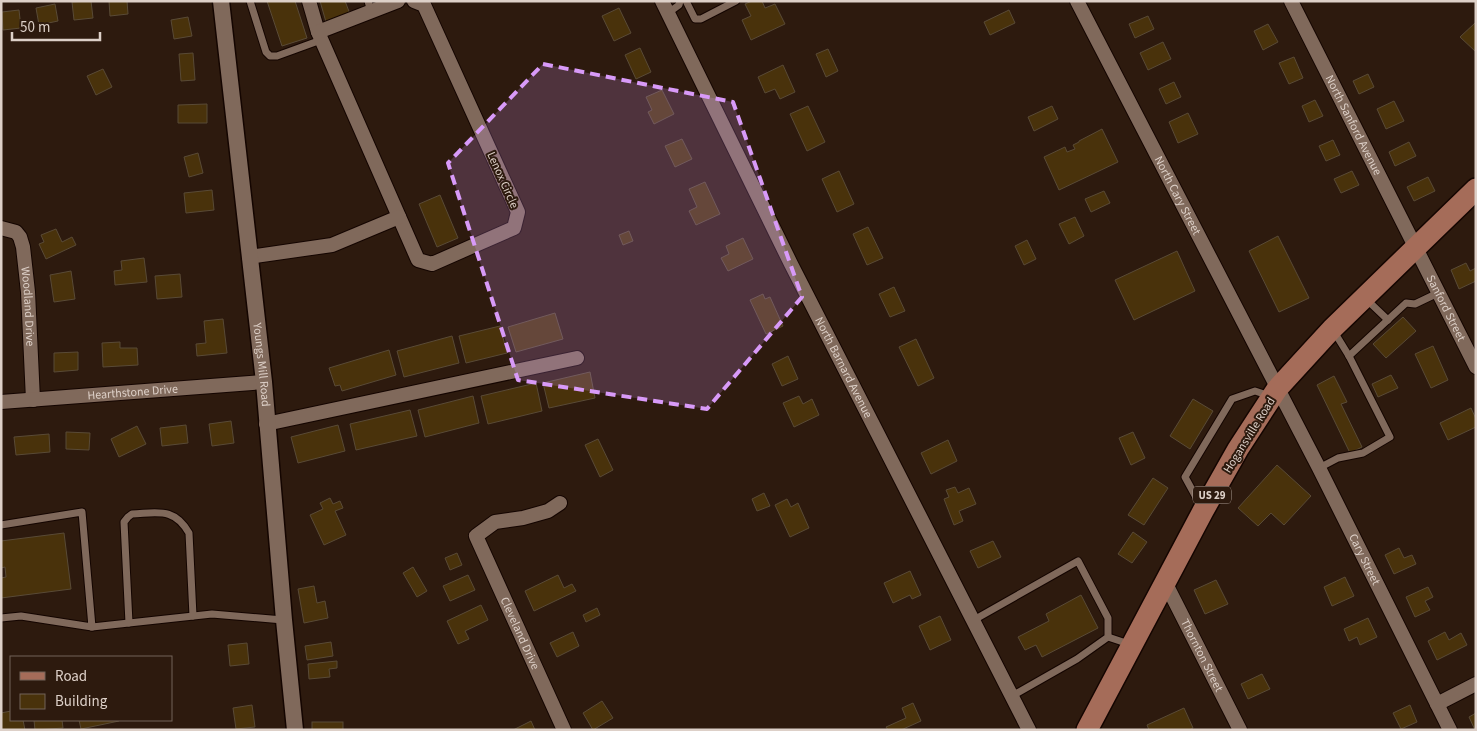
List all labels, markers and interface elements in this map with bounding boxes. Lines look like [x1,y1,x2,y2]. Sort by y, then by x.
scale bar [12,10,100,42]
text: 50 m [20,17,50,38]
street label: North Sanford Avenue [1321,72,1386,178]
street label: Lenox Circle [482,149,523,211]
street label: North Cary Street [1150,153,1205,238]
street label: Woodland Drive [16,266,39,347]
street label: Sanford Street [1422,272,1470,344]
street label: North Barnard Avenue [810,314,876,421]
street label: Youngs Mill Road [248,321,274,407]
street label: Hearthstone Drive [87,381,179,404]
street label: Hogansville Road [1219,394,1280,476]
road number: US 29 [1193,486,1231,504]
street label: Cary Street [1344,531,1384,588]
street label: Cleveland Drive [496,594,544,673]
street label: Thornton Street [1176,616,1227,695]
legend [10,656,172,721]
text: Road [55,666,87,687]
text: Building [55,691,108,712]

